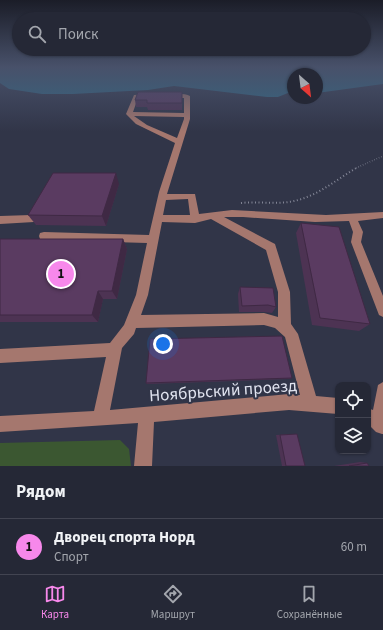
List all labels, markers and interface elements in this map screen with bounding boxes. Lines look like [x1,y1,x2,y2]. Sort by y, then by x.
search box [12,12,371,56]
icon: search [26,23,48,45]
text: Поиск [58,24,99,45]
north arrow [287,68,323,104]
pin: 1 [48,259,74,289]
your location [153,334,173,354]
street label: Ноябрьский проезд [148,374,298,408]
map controls [335,382,371,454]
button: locate [335,382,371,418]
button: layers [335,418,371,454]
text: Рядом [16,480,66,504]
text: Дворец спорта Норд [54,527,195,548]
text: 1 [26,538,32,556]
text: 60 m [341,538,367,556]
text: Спорт [54,548,89,566]
tab: Карта [41,583,69,622]
tab: Маршрут [151,583,195,622]
tab: Сохранённые [277,583,342,622]

